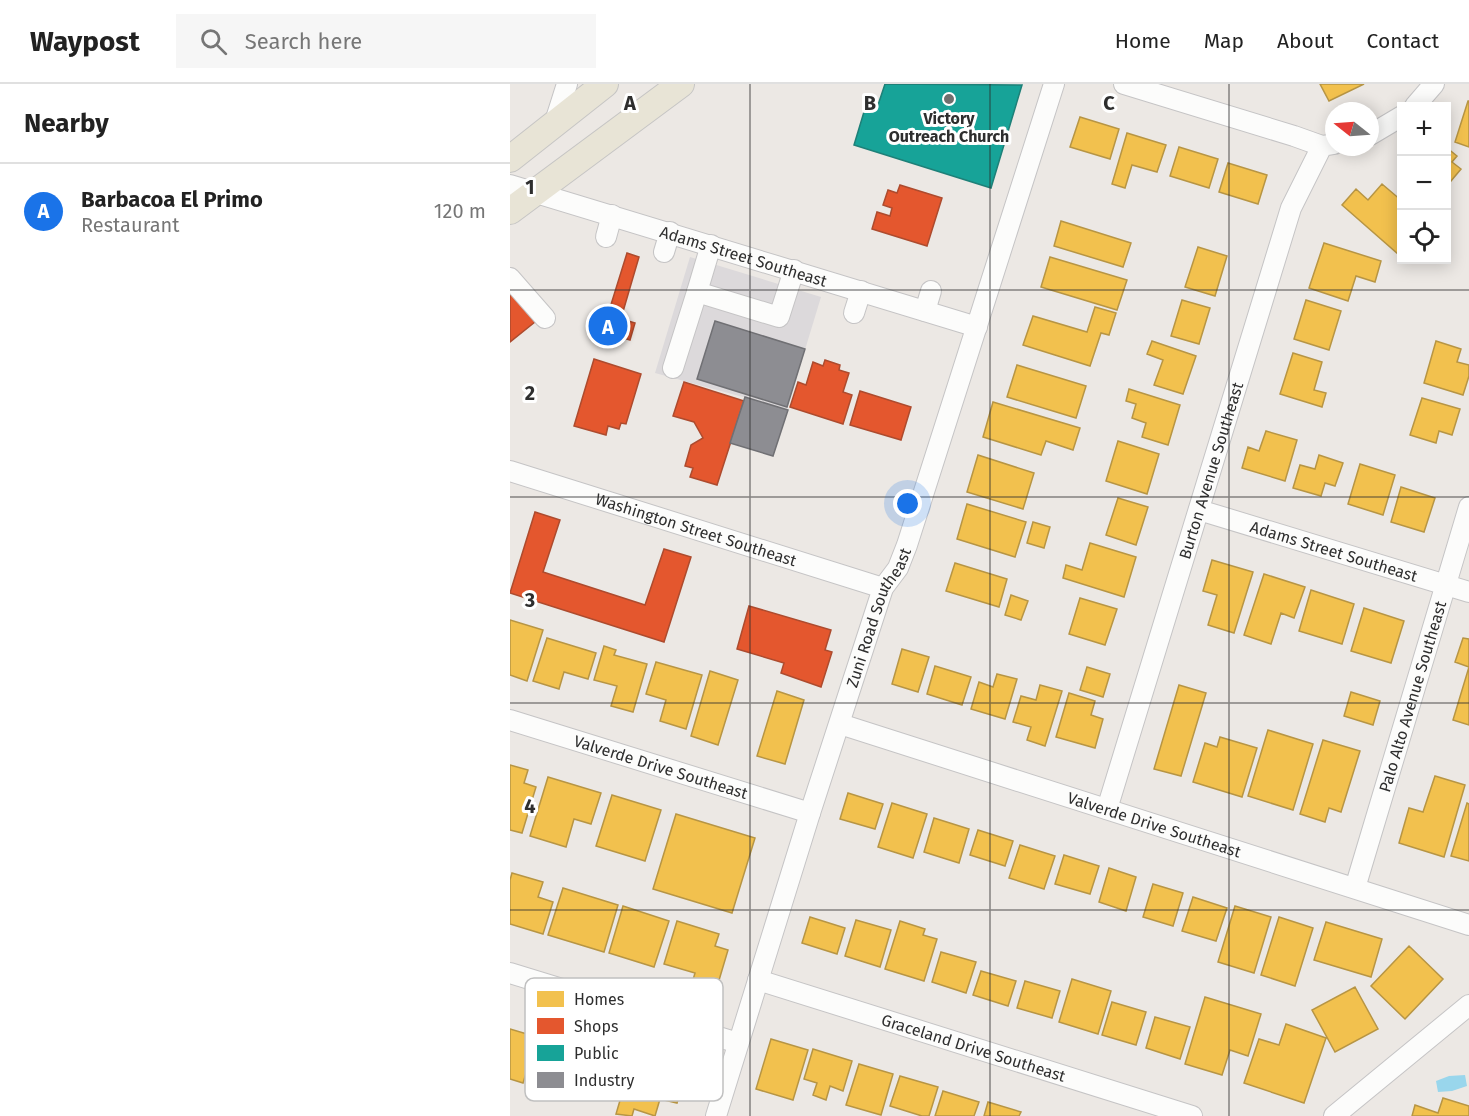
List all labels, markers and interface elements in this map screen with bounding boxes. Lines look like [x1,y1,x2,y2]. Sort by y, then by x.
search box [176,14,596,68]
text: Waypost [30,25,140,58]
icon: search [197,25,230,58]
text: Search here [245,28,362,55]
text: Home [1115,28,1171,54]
text: Map [1204,28,1244,54]
text: About [1277,28,1334,54]
text: Contact [1367,28,1439,54]
text: A [623,91,637,115]
text: B [864,91,876,115]
text: C [1103,91,1115,115]
marker: Victory Outreach Church [942,92,956,106]
north arrow [1325,102,1379,156]
map controls [1397,102,1451,264]
button: + [1397,102,1451,156]
text: Nearby [24,108,109,139]
place label: Victory Outreach Church [889,109,1009,146]
button: − [1397,156,1451,210]
text: 1 [525,175,535,199]
text: Barbacoa El Primo [81,186,263,213]
text: A [38,199,49,223]
text: 120 m [434,199,486,223]
button: locate [1397,210,1451,264]
text: Restaurant [81,213,179,237]
street label: Adams Street Southeast [657,222,829,291]
pin: A [588,304,628,348]
street label: Burton Avenue Southeast [1175,380,1247,561]
text: 2 [525,381,535,405]
street label: Washington Street Southeast [593,489,799,570]
your location [893,489,922,518]
street label: Adams Street Southeast [1248,517,1420,586]
street label: Zuni Road Southeast [842,545,915,690]
text: 3 [524,588,535,612]
street label: Palo Alto Avenue Southeast [1375,598,1450,794]
street label: Valverde Drive Southeast [572,731,750,803]
street label: Valverde Drive Southeast [1065,788,1243,862]
text: 4 [524,794,536,818]
legend [525,978,723,1101]
text: Homes [574,990,624,1009]
street label: Graceland Drive Southeast [879,1010,1068,1086]
text: Shops [574,1017,618,1036]
text: Public [574,1044,619,1063]
text: Industry [574,1071,634,1090]

